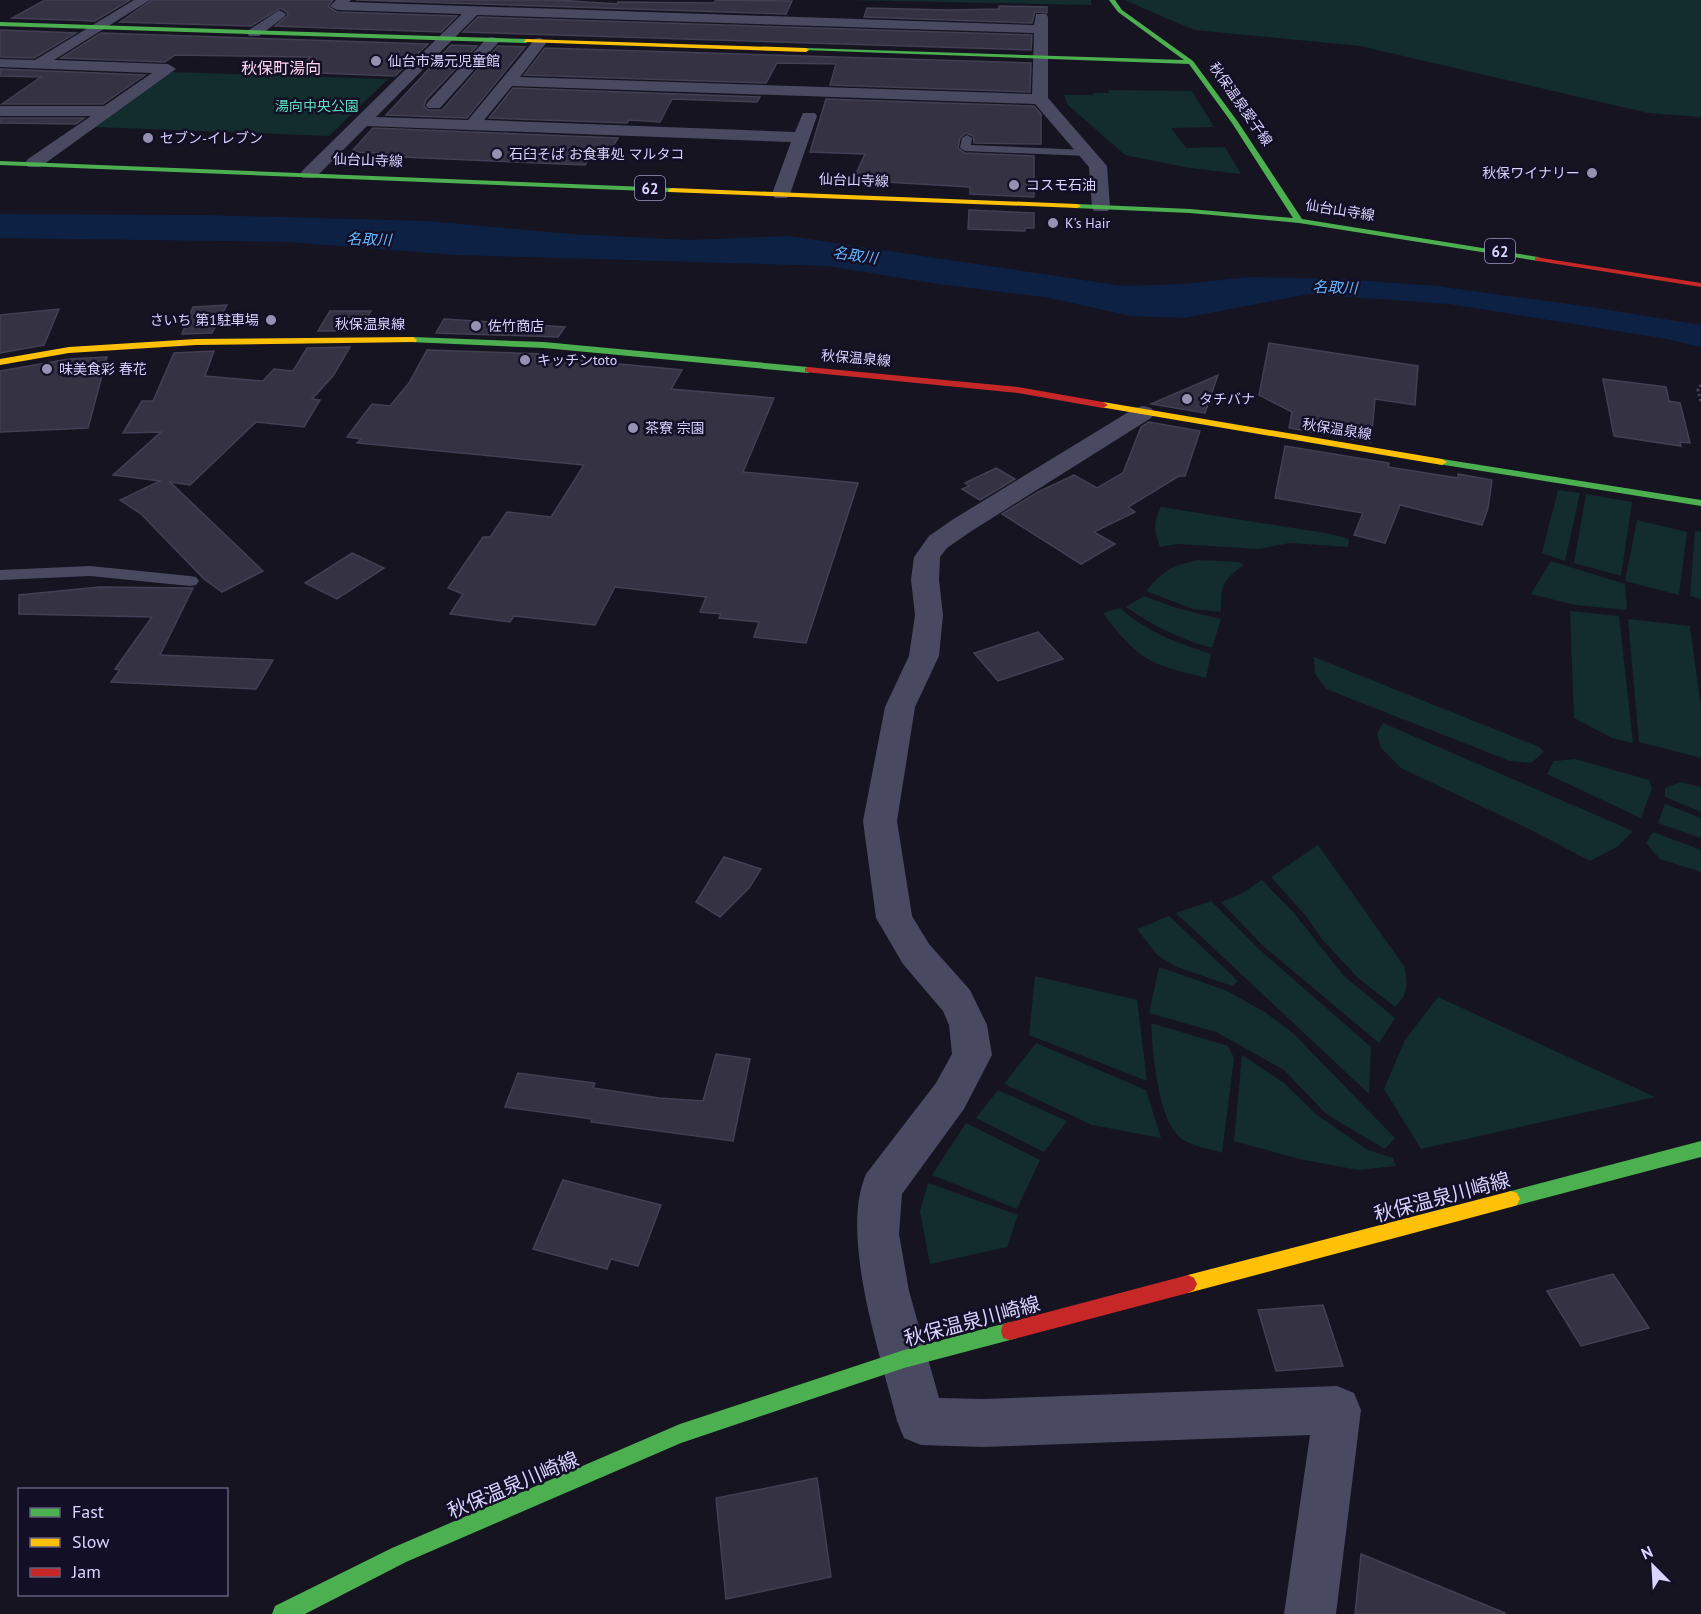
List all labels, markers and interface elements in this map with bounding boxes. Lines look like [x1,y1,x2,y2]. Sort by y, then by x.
place label: 仙台市湯元児童館 [388,52,500,70]
marker: 仙台市湯元児童館 [369,54,383,68]
district label: 秋保町湯向 [241,58,321,78]
street label: 秋保温泉愛子線 [1206,59,1276,149]
park label: 湯向中央公園 [275,97,359,115]
place label: セブン-イレブン [160,129,263,147]
marker: セブン-イレブン [141,131,155,145]
place label: 石臼そば お食事処 マルタコ [509,145,684,163]
marker: 石臼そば お食事処 マルタコ [490,147,504,161]
street label: 仙台山寺線 [333,150,403,170]
place label: 秋保ワイナリー [1482,164,1580,182]
marker: 秋保ワイナリー [1585,166,1599,180]
street label: 仙台山寺線 [819,170,889,190]
road number: 62 [635,176,665,200]
place label: コスモ石油 [1026,176,1096,194]
marker: コスモ石油 [1007,178,1021,192]
street label: 仙台山寺線 [1304,196,1376,224]
place label: K's Hair [1065,214,1110,232]
marker: K's Hair [1046,216,1060,230]
water label: 名取川 [346,229,394,249]
road number: 62 [1485,239,1515,263]
water label: 名取川 [831,242,881,268]
water label: 名取川 [1312,277,1360,297]
place label: さいち 第1駐車場 [150,311,259,329]
marker: さいち 第1駐車場 [264,313,278,327]
street label: 秋保温泉線 [335,315,405,333]
place label: 佐竹商店 [488,317,544,335]
marker: 佐竹商店 [469,319,483,333]
street label: 秋保温泉線 [820,346,892,370]
place label: キッチンtoto [537,351,617,369]
marker: キッチンtoto [518,353,532,367]
place label: 味美食彩 春花 [59,360,147,378]
marker: 味美食彩 春花 [40,362,54,376]
place label: タチバナ [1199,390,1255,408]
marker: タチバナ [1180,392,1194,406]
street label: 秋保温泉線 [1301,415,1373,443]
place label: 茶寮 宗園 [645,419,705,437]
marker: 茶寮 宗園 [626,421,640,435]
street label: 秋保温泉川崎線 [1371,1166,1513,1228]
street label: 秋保温泉川崎線 [901,1290,1043,1352]
street label: 秋保温泉川崎線 [443,1446,583,1524]
legend [18,1488,228,1596]
text: Fast [72,1500,104,1523]
text: Slow [72,1530,110,1553]
north arrow [1623,1536,1683,1596]
text: N [1638,1541,1656,1564]
text: Jam [71,1560,101,1583]

